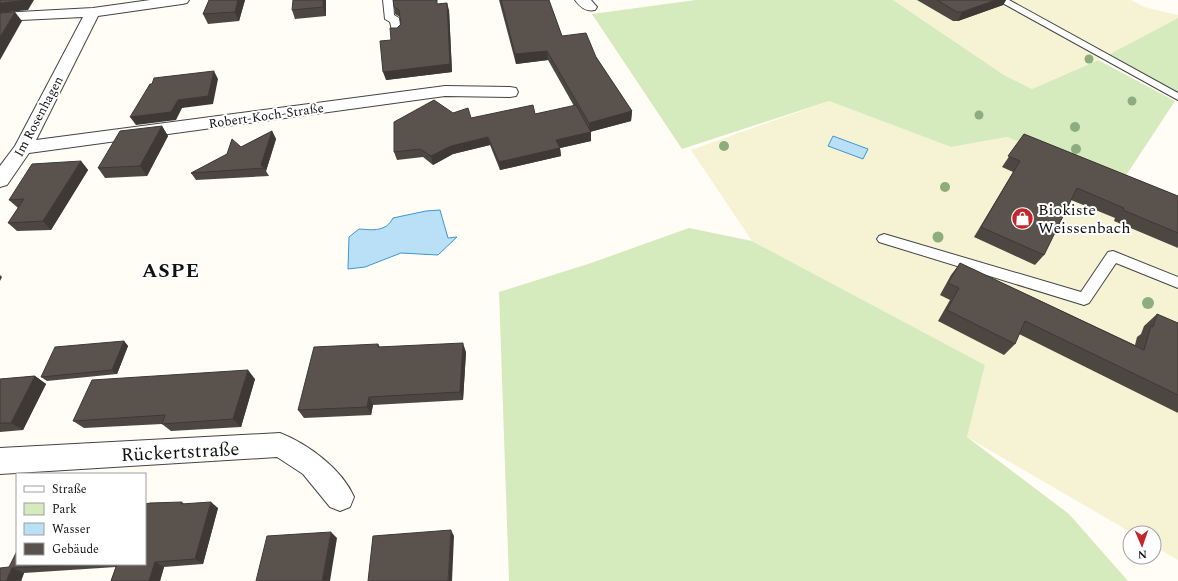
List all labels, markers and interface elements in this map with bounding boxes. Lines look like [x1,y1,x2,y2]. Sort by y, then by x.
street label: Im Rosenhagen [9,72,69,161]
street label: Robert-Koch-Straße [207,98,325,134]
place label: Biokiste Weissenbach [1038,198,1131,240]
shop icon: Biokiste Weissenbach [1009,205,1035,231]
district label: ASPE [142,256,200,286]
street label: Rückertstraße [120,435,240,470]
legend [16,473,146,565]
text: Straße [52,480,87,499]
text: Park [52,500,77,519]
text: Wasser [52,520,90,539]
north arrow [1122,525,1162,565]
text: Gebäude [52,540,99,559]
text: N [1138,546,1147,563]

